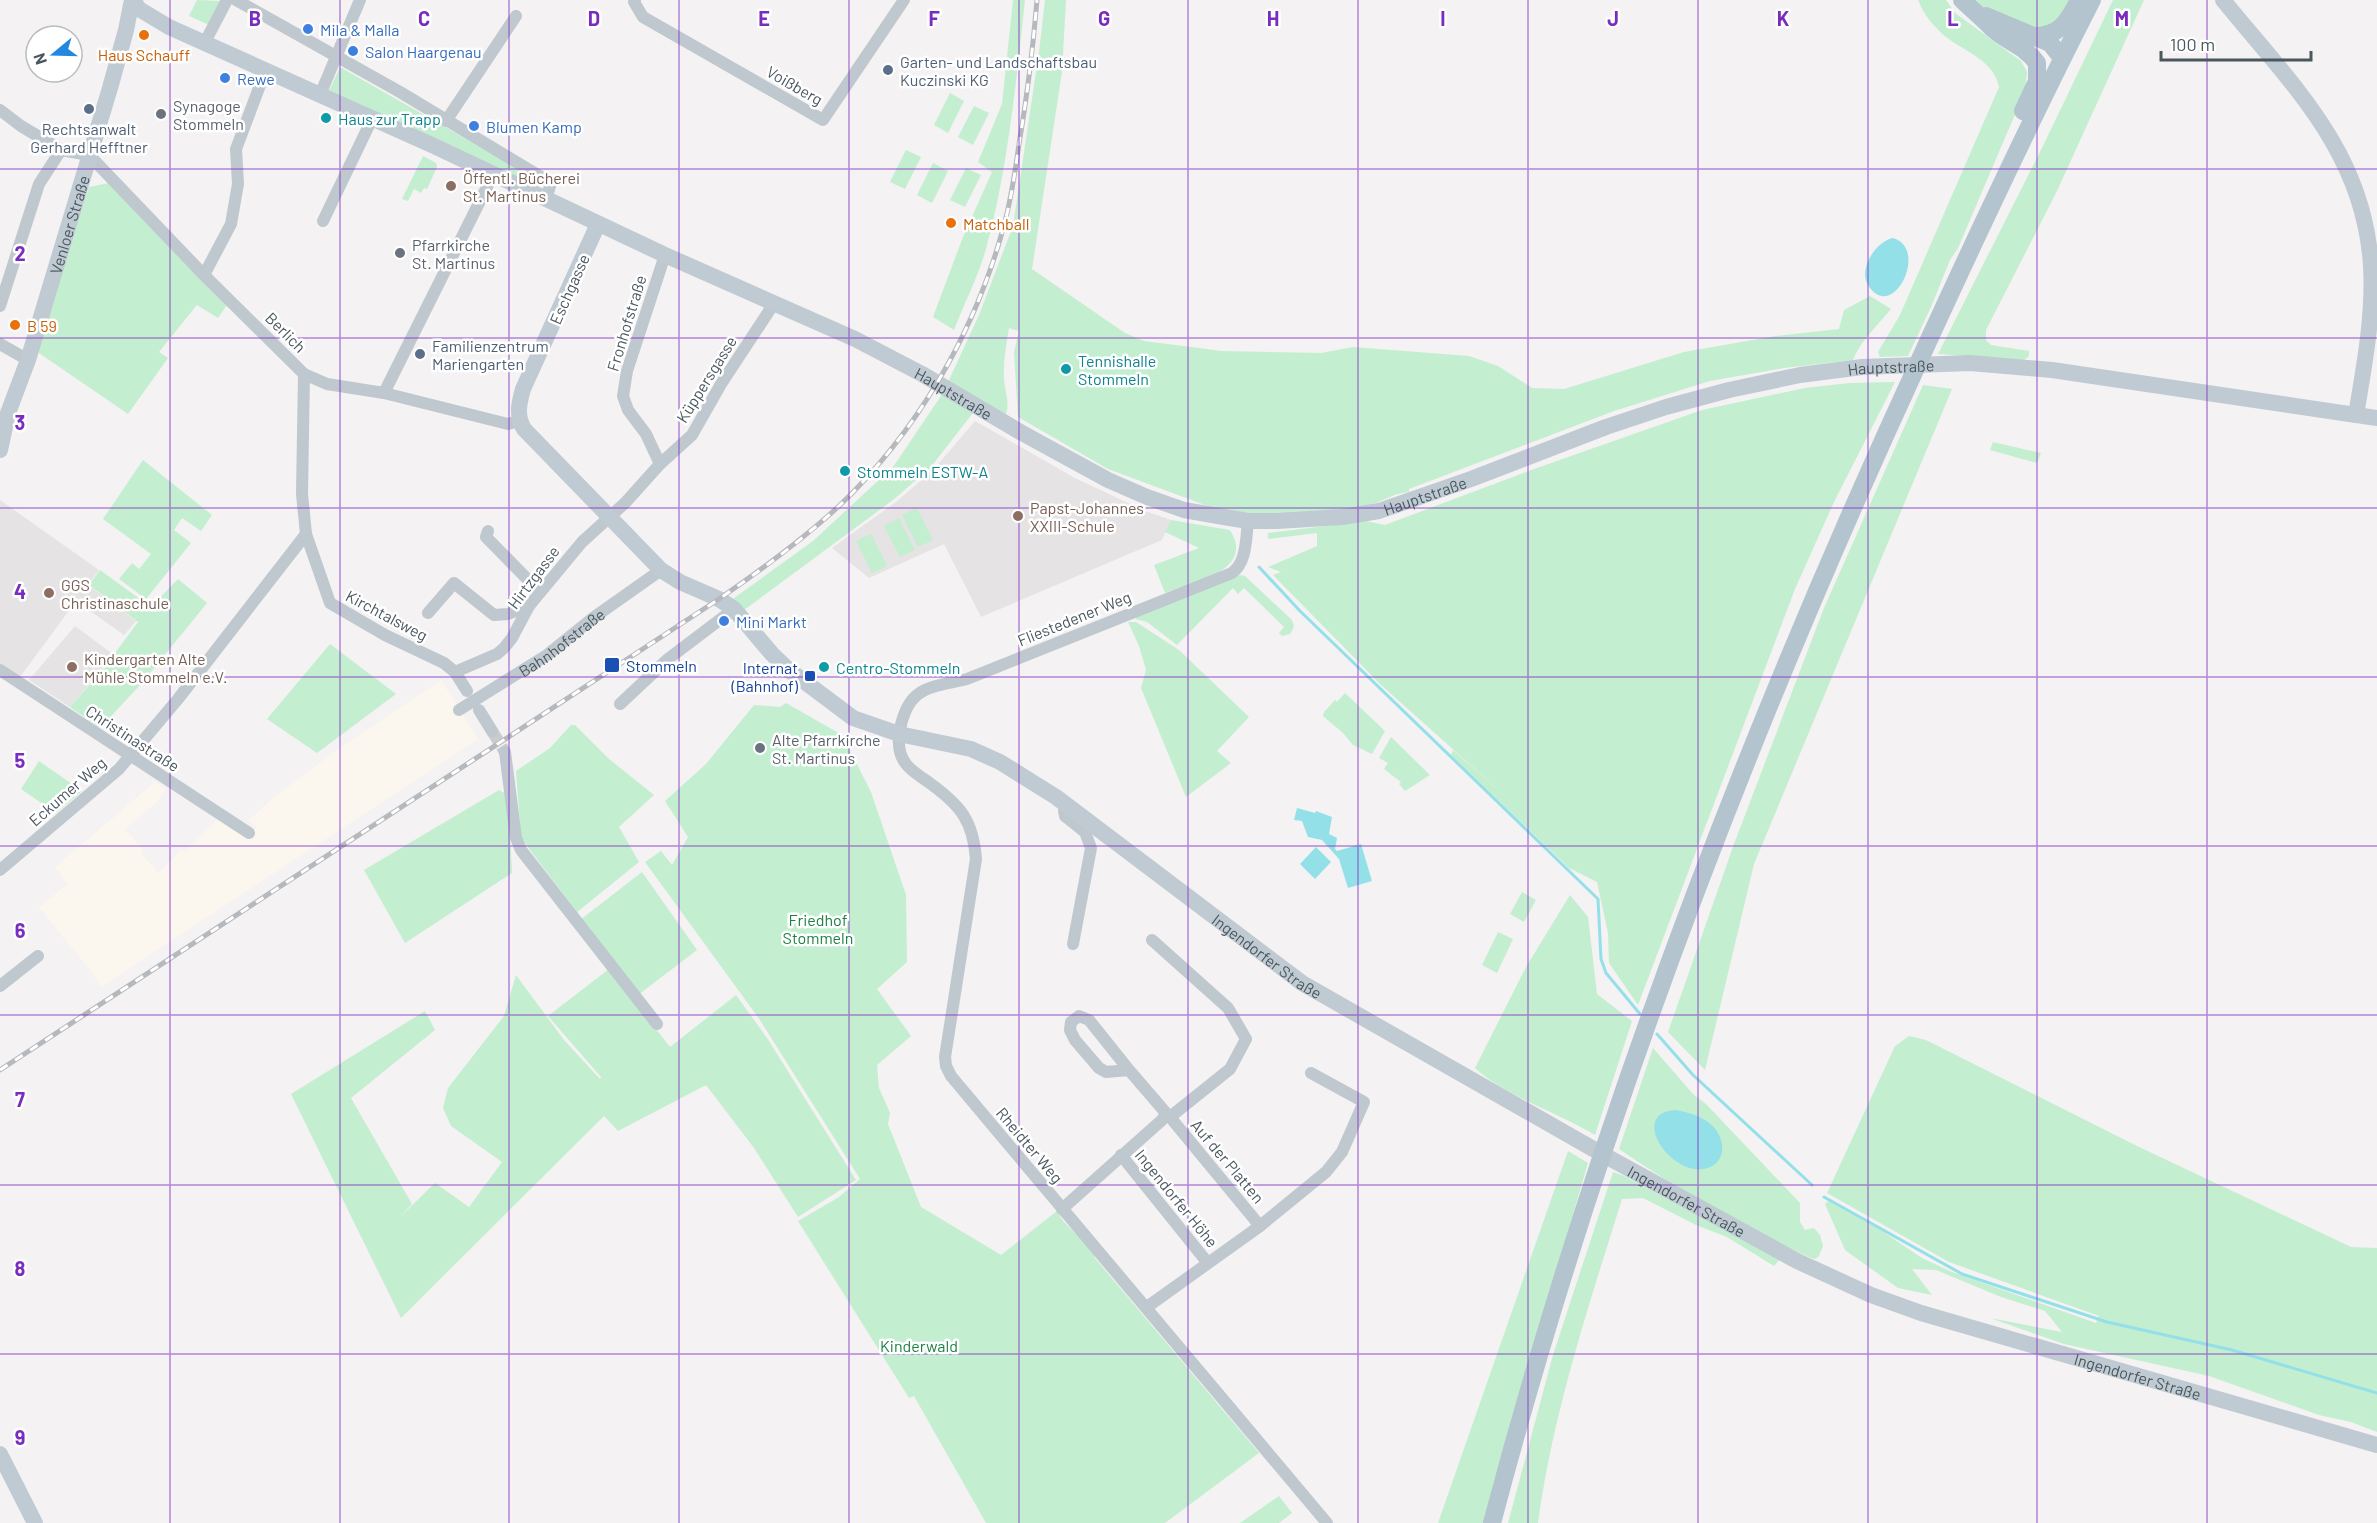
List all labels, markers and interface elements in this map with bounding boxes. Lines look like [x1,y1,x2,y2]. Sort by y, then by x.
text: B [249,6,261,30]
text: C [418,6,430,30]
text: D [588,6,600,30]
text: E [758,6,770,30]
text: F [928,6,940,30]
text: G [1098,6,1110,30]
text: H [1267,6,1279,30]
text: I [1440,6,1446,30]
text: J [1607,6,1619,30]
text: K [1777,6,1790,30]
text: L [1947,6,1959,30]
text: M [2115,6,2129,30]
place label: Mila & Malla [320,20,399,39]
marker: Mila & Malla [301,22,315,36]
north arrow [24,24,84,84]
scale bar [2161,24,2311,62]
marker: Haus Schauff [137,28,151,42]
text: 100 m [2170,33,2215,55]
place label: Salon Haargenau [365,42,482,61]
marker: Salon Haargenau [346,44,360,58]
place label: Haus Schauff [98,45,191,64]
text: N [29,51,50,67]
place label: Garten- und Landschaftsbau Kuczinski KG [900,52,1097,89]
street label: Voißberg [764,61,826,109]
marker: Garten- und Landschaftsbau Kuczinski KG [881,63,895,77]
place label: Rewe [237,69,275,88]
marker: Rewe [218,71,232,85]
place label: Synagoge Stommeln [173,96,244,133]
marker: Rechtsanwalt Gerhard Hefftner [82,102,96,116]
marker: Synagoge Stommeln [154,107,168,121]
place label: Haus zur Trapp [338,109,441,128]
marker: Haus zur Trapp [319,111,333,125]
place label: Blumen Kamp [486,117,582,136]
place label: Rechtsanwalt Gerhard Hefftner [30,119,148,156]
marker: Blumen Kamp [467,119,481,133]
place label: Öffentl. Bücherei St. Martinus [463,168,580,205]
street label: Venloer Straße [45,173,93,276]
marker: Öffentl. Bücherei St. Martinus [444,179,458,193]
place label: Matchball [963,214,1029,233]
marker: Matchball [944,216,958,230]
place label: Pfarrkirche St. Martinus [412,235,495,272]
text: 2 [14,241,26,265]
marker: Pfarrkirche St. Martinus [393,246,407,260]
street label: Eschgasse [545,251,593,327]
street label: Fronhofstraße [602,273,650,373]
street label: Berlich [262,308,310,356]
place label: B 59 [27,316,57,335]
marker: B 59 [8,318,22,332]
street label: Küppersgasse [672,332,740,426]
place label: Familienzentrum Mariengarten [432,336,549,373]
marker: Familienzentrum Mariengarten [413,347,427,361]
place label: Tennishalle Stommeln [1078,351,1156,388]
street label: Hauptstraße [1846,355,1935,378]
marker: Tennishalle Stommeln [1059,362,1073,376]
street label: Hauptstraße [912,363,996,423]
text: 3 [15,410,25,434]
place label: Stommeln ESTW-A [857,462,988,481]
marker: Stommeln ESTW-A [838,464,852,478]
street label: Hauptstraße [1381,472,1469,518]
place label: Papst-Johannes XXIII-Schule [1030,498,1144,535]
marker: Papst-Johannes XXIII-Schule [1011,509,1025,523]
street label: Hirtzgasse [503,542,563,612]
place label: GGS Christinaschule [61,575,169,612]
text: 4 [14,579,26,603]
marker: GGS Christinaschule [42,586,56,600]
street label: Kirchtalsweg [343,586,431,644]
street label: Fliestedener Weg [1014,587,1134,649]
street label: Bahnhofstraße [515,604,608,680]
place label: Mini Markt [736,612,807,631]
marker: Mini Markt [717,614,731,628]
place label: Kindergarten Alte Mühle Stommeln e.V. [84,649,227,686]
marker: Stommeln [603,656,621,674]
place label: Stommeln [626,656,697,675]
place label: Internat (Bahnhof) [730,658,799,695]
place label: Centro-Stommeln [836,658,960,677]
marker: Kindergarten Alte Mühle Stommeln e.V. [65,660,79,674]
marker: Centro-Stommeln [817,660,831,674]
marker: Internat (Bahnhof) [803,669,817,683]
street label: Christinastraße [83,701,183,775]
place label: Alte Pfarrkirche St. Martinus [772,730,881,767]
marker: Alte Pfarrkirche St. Martinus [753,741,767,755]
text: 5 [15,748,26,772]
street label: Eckumer Weg [25,752,109,830]
street label: Ingendorfer Straße [1209,909,1325,1002]
park label: Friedhof Stommeln [783,910,853,947]
text: 6 [15,918,26,942]
text: 7 [15,1087,25,1111]
street label: Rheidter Weg [993,1103,1067,1187]
street label: Auf der Platten [1188,1115,1268,1207]
street label: Ingendorfer Höhe [1132,1145,1222,1251]
street label: Ingendorfer Straße [1625,1161,1749,1240]
text: 8 [15,1256,26,1280]
park label: Kinderwald [880,1336,958,1355]
street label: Ingendorfer Straße [2072,1348,2203,1403]
text: 9 [15,1425,25,1449]

